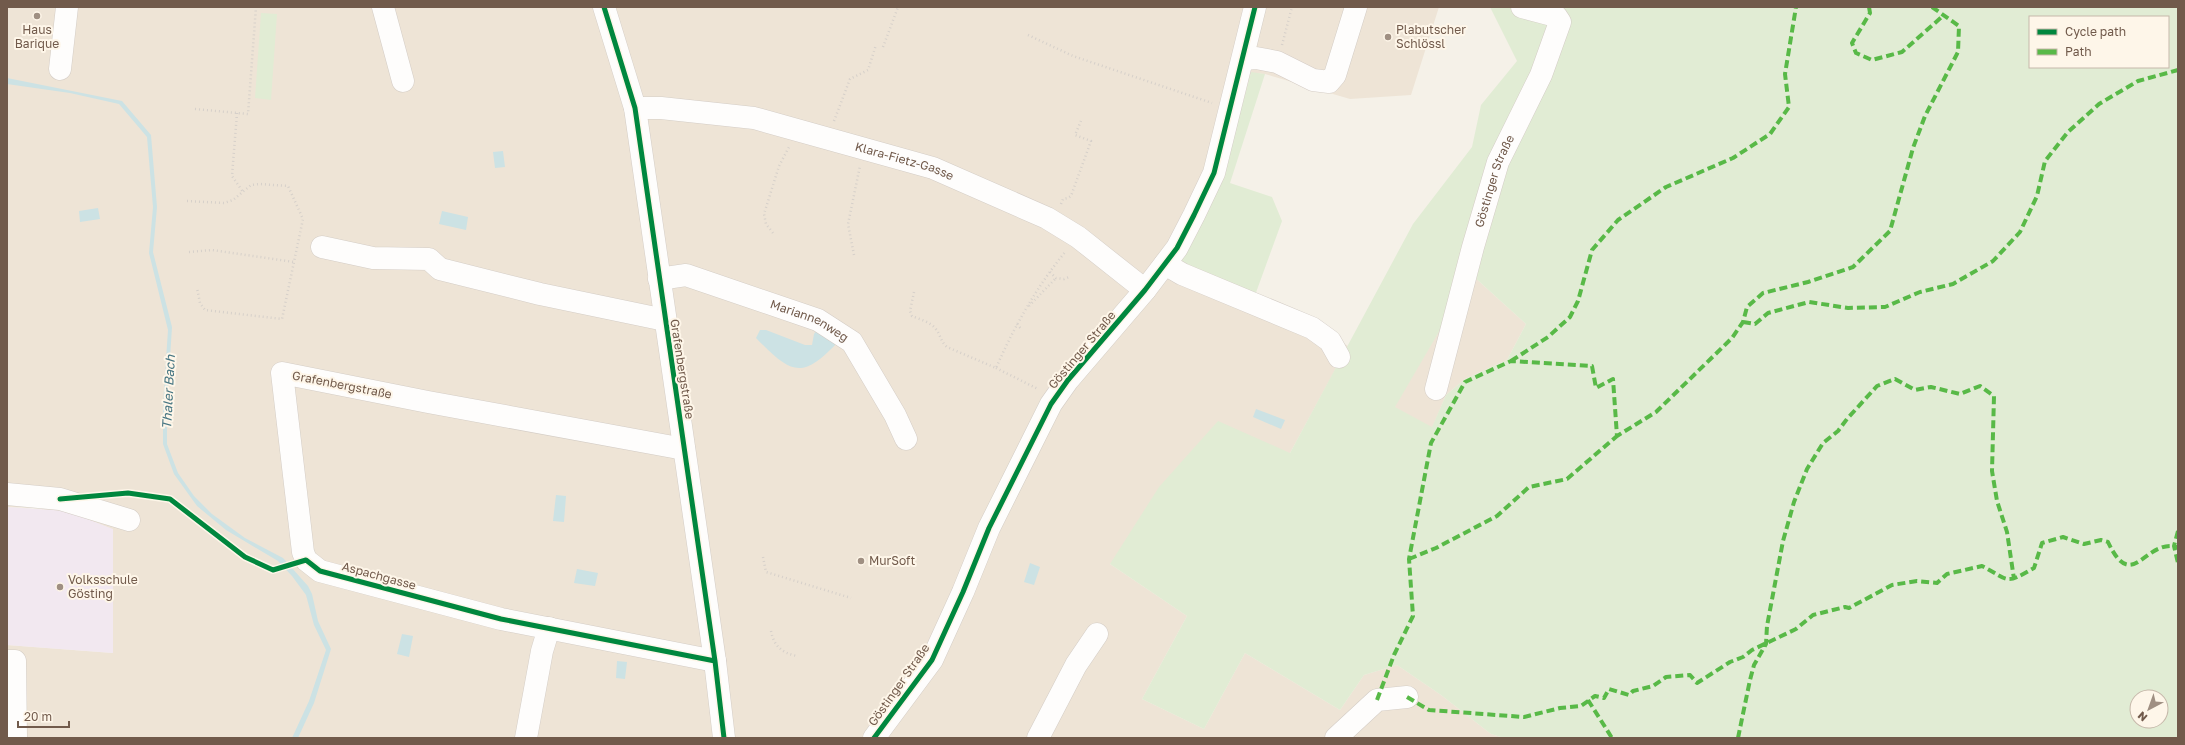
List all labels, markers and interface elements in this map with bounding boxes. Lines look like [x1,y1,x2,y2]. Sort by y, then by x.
marker: Haus Barique [32,11,42,21]
legend [2029,16,2169,68]
place label: Haus Barique [15,22,59,51]
place label: Plabutscher Schlössl [1396,22,1466,51]
text: Cycle path [2065,24,2126,39]
marker: Plabutscher Schlössl [1383,32,1393,42]
text: Path [2065,44,2092,59]
street label: Göstinger Straße [1471,132,1517,229]
street label: Klara-Fietz-Gasse [853,139,956,183]
street label: Mariannenweg [768,296,851,345]
street label: Göstinger Straße [1045,308,1119,392]
street label: Grafenbergstraße [667,318,698,420]
water label: Thaler Bach [158,353,178,430]
street label: Grafenbergstraße [291,368,393,402]
place label: MurSoft [869,553,916,568]
marker: MurSoft [856,556,866,566]
street label: Aspachgasse [340,558,418,593]
place label: Volksschule Gösting [68,572,138,601]
marker: Volksschule Gösting [55,582,65,592]
street label: Göstinger Straße [865,641,933,729]
north arrow [2129,689,2169,729]
scale bar [18,703,69,729]
text: 20 m [24,709,52,724]
text: N [2135,709,2150,725]

